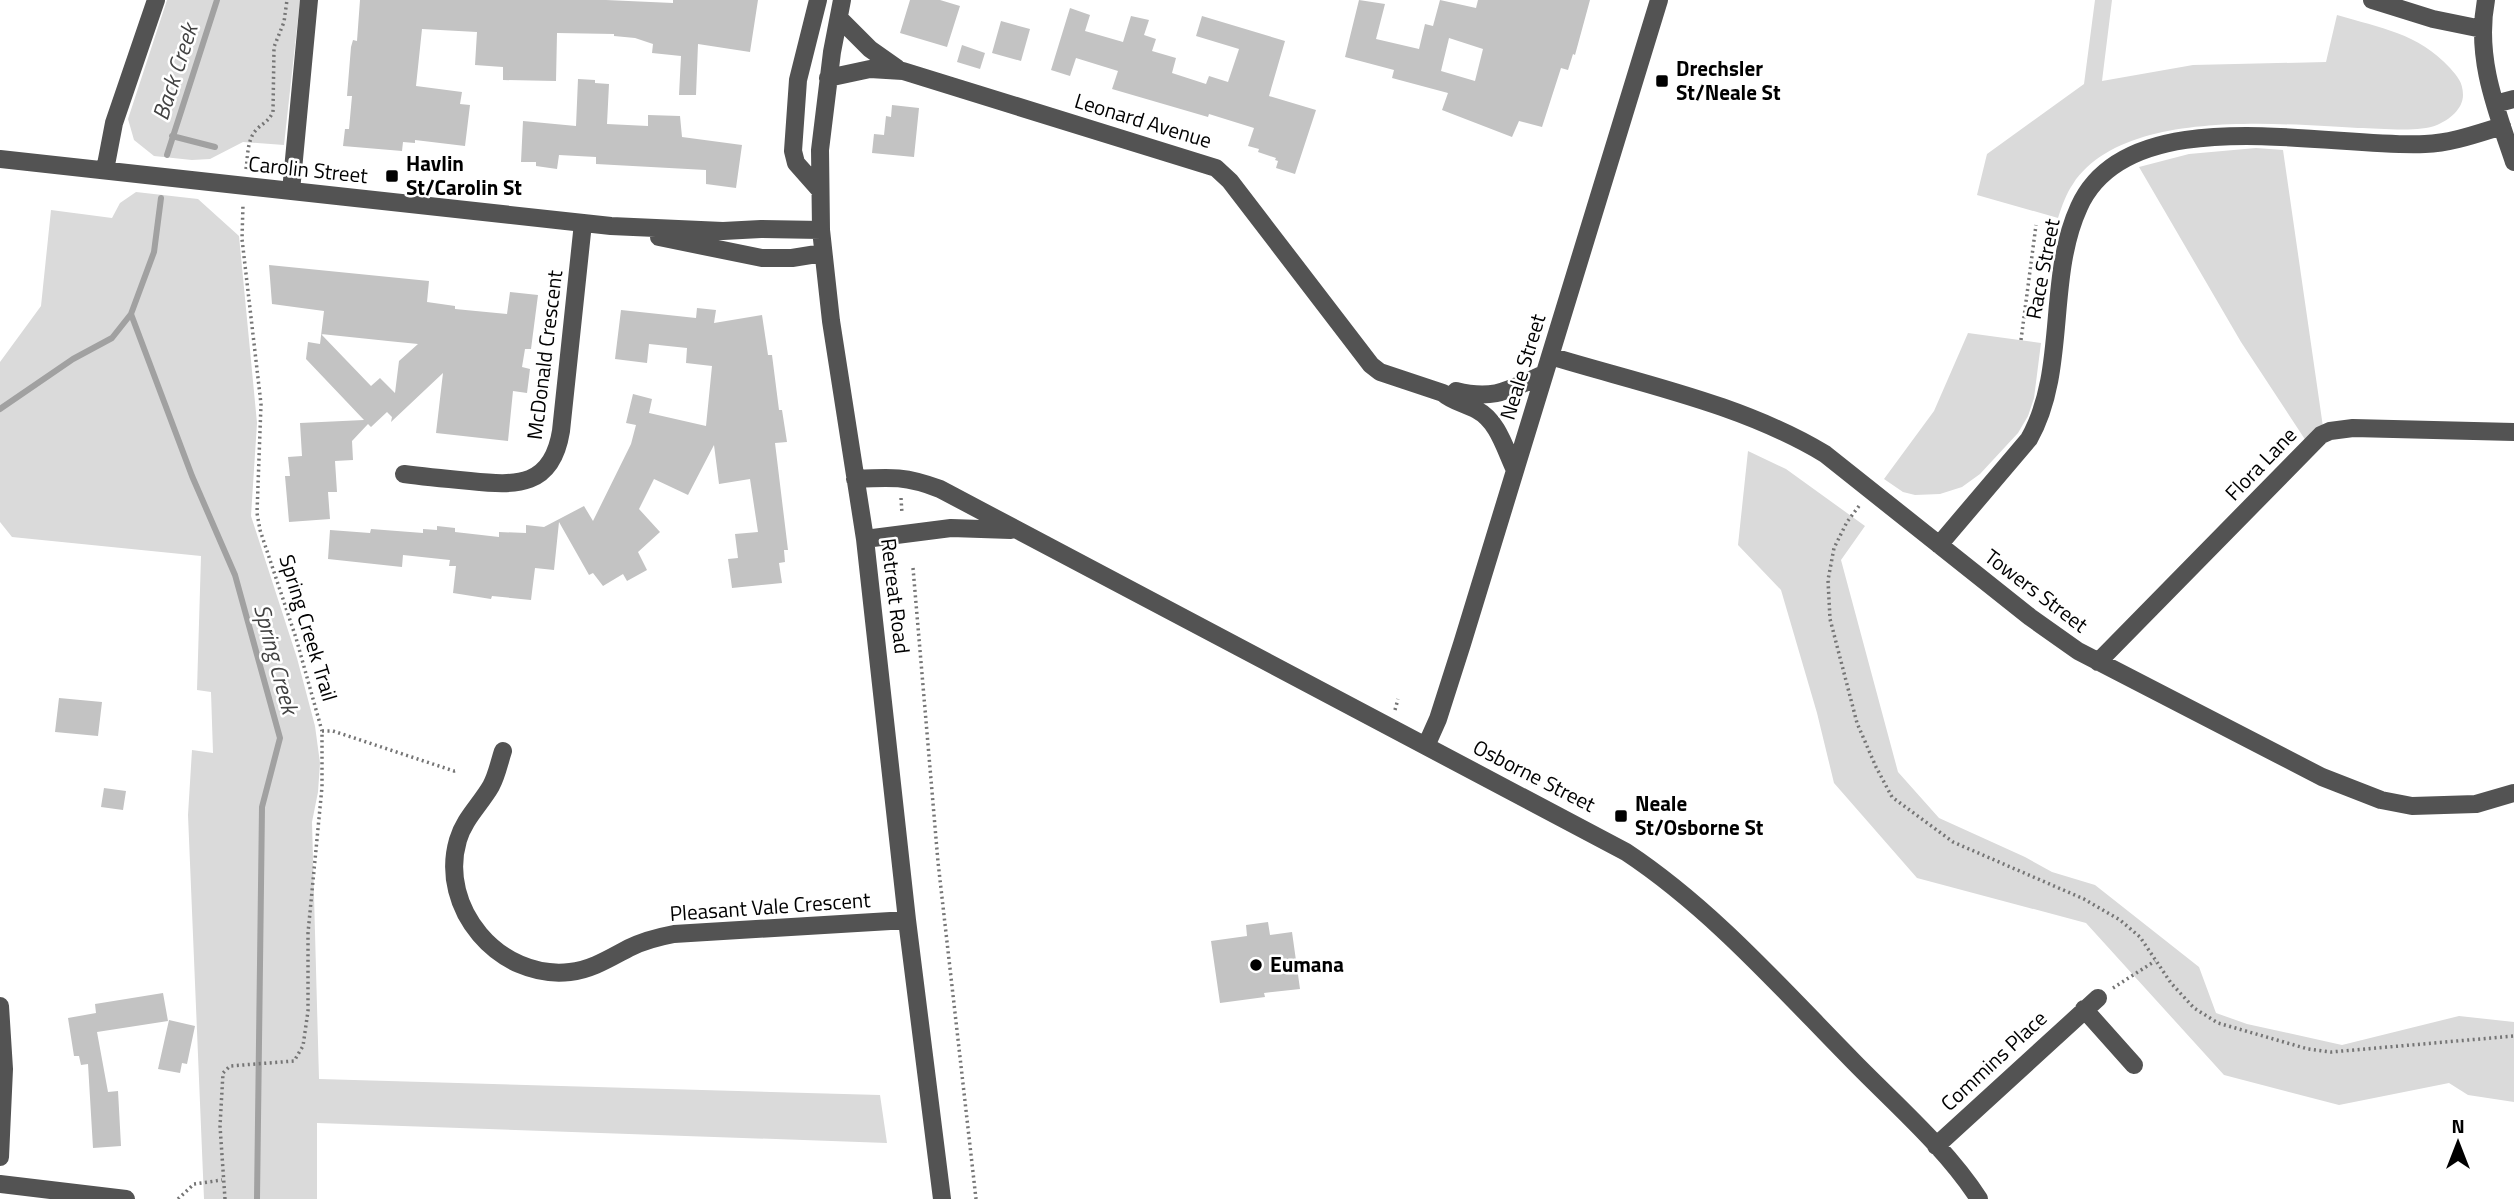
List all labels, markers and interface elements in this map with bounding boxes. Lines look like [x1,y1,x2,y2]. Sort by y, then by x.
water label: Back Creek [143,17,207,125]
place label: Drechsler St/Neale St [1676,52,1781,108]
marker: Drechsler St/Neale St [1654,73,1670,89]
street label: Leonard Avenue [1071,84,1216,156]
street label: Carolin Street [247,147,370,191]
place label: Havlin St/Carolin St [406,147,522,203]
marker: Havlin St/Carolin St [384,168,400,184]
street label: Race Street [2017,215,2068,322]
street label: McDonald Crescent [518,268,570,442]
street label: Neale Street [1491,309,1554,424]
street label: Flora Lane [2217,419,2304,507]
street label: Retreat Road [873,536,919,656]
street label: Towers Street [1978,541,2096,640]
street label: Spring Creek Trail [274,552,342,704]
water label: Spring Creek [248,601,304,717]
street label: Osborne Street [1468,731,1602,820]
place label: Neale St/Osborne St [1635,787,1764,843]
marker: Neale St/Osborne St [1613,808,1629,824]
street label: Pleasant Vale Crescent [668,883,872,929]
place label: Eumana [1270,948,1344,980]
marker: Eumana [1248,957,1264,973]
street label: Commins Place [1933,1002,2054,1118]
north arrow [2423,1108,2493,1178]
text: N [2451,1111,2465,1140]

